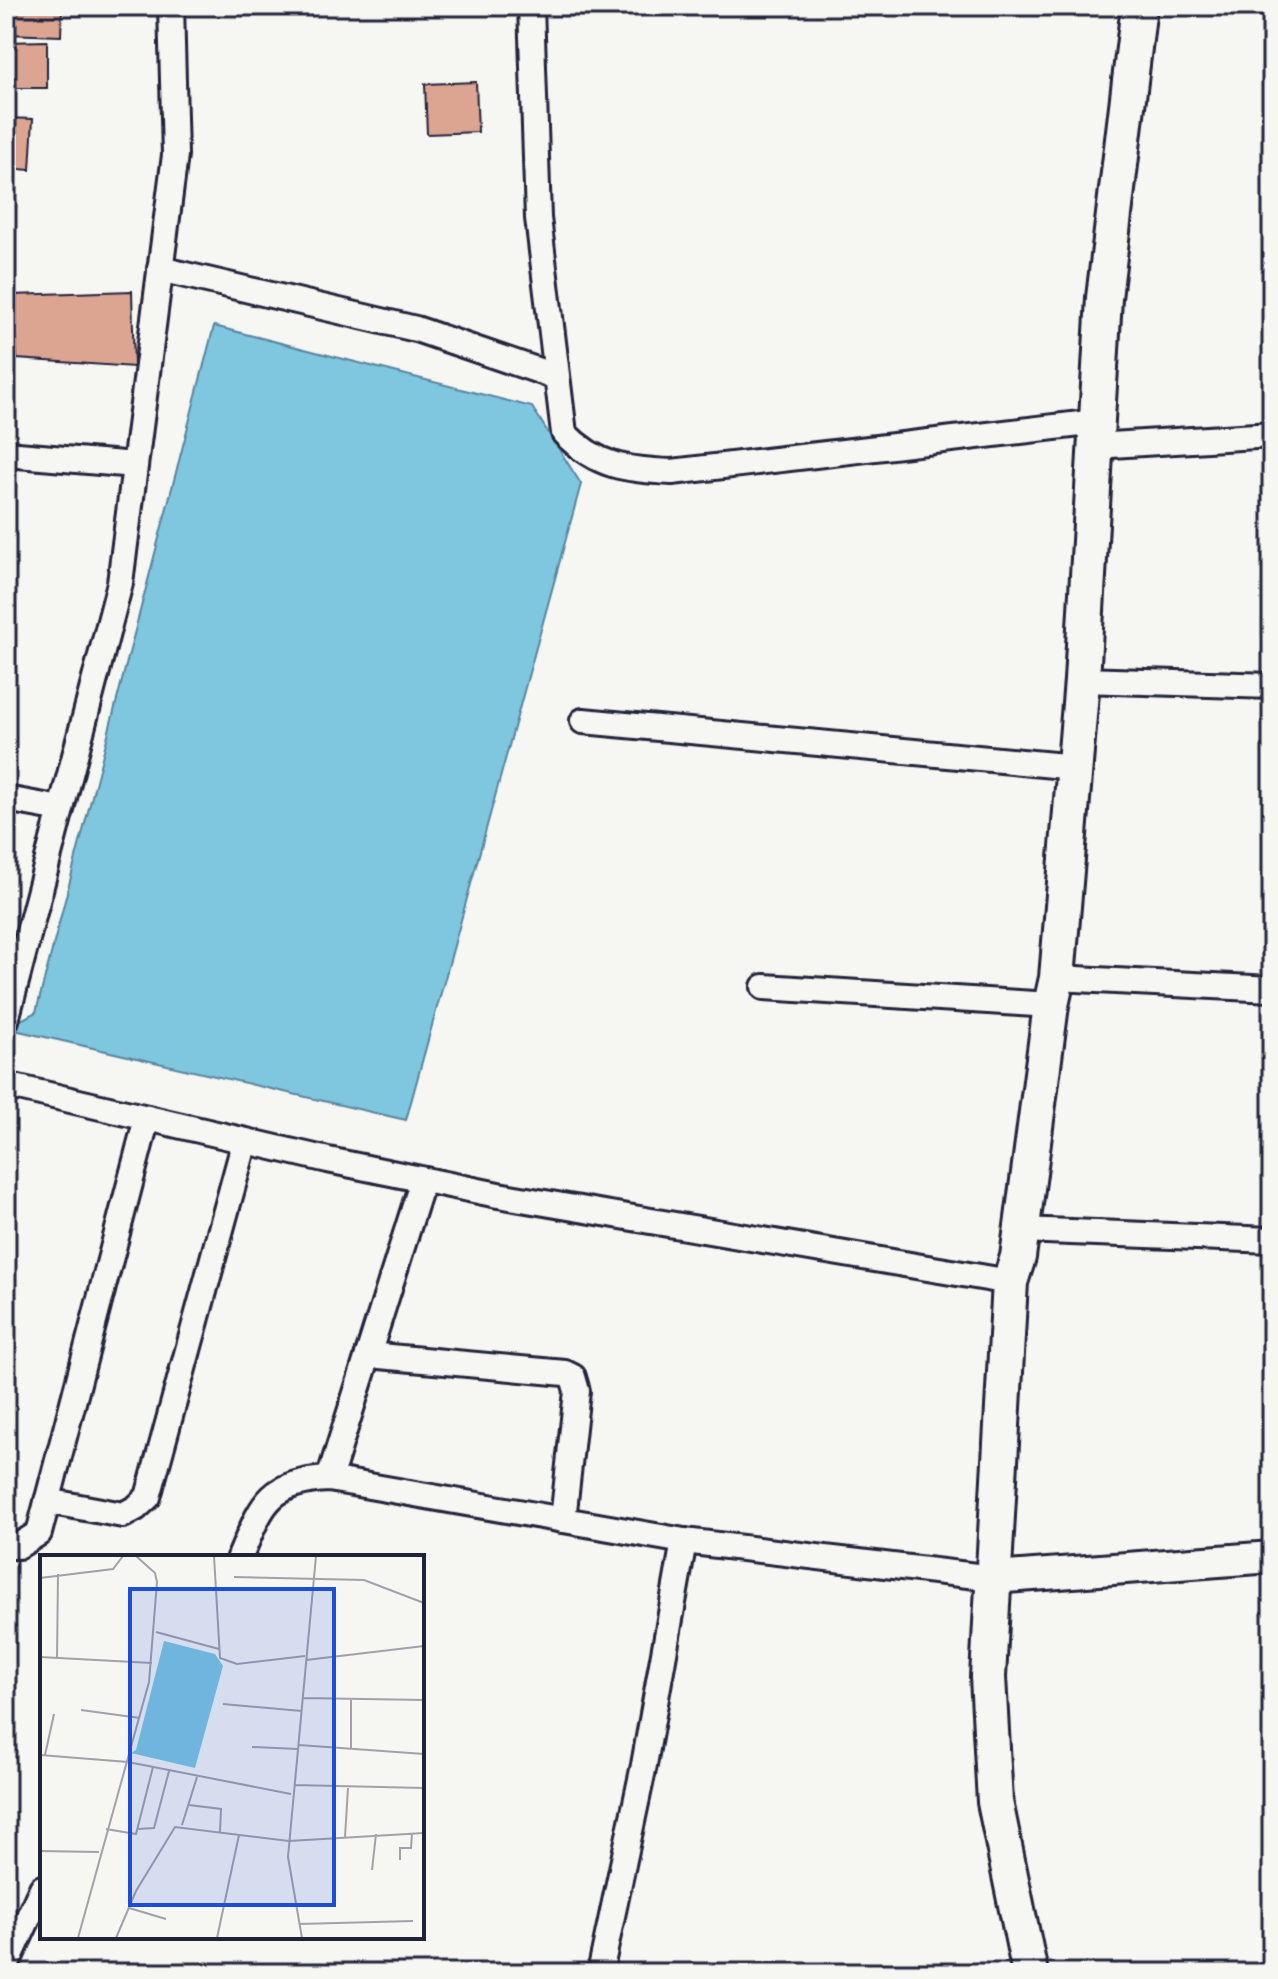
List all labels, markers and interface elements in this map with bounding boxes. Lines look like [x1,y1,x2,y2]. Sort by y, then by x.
inset map [40,1555,424,1939]

